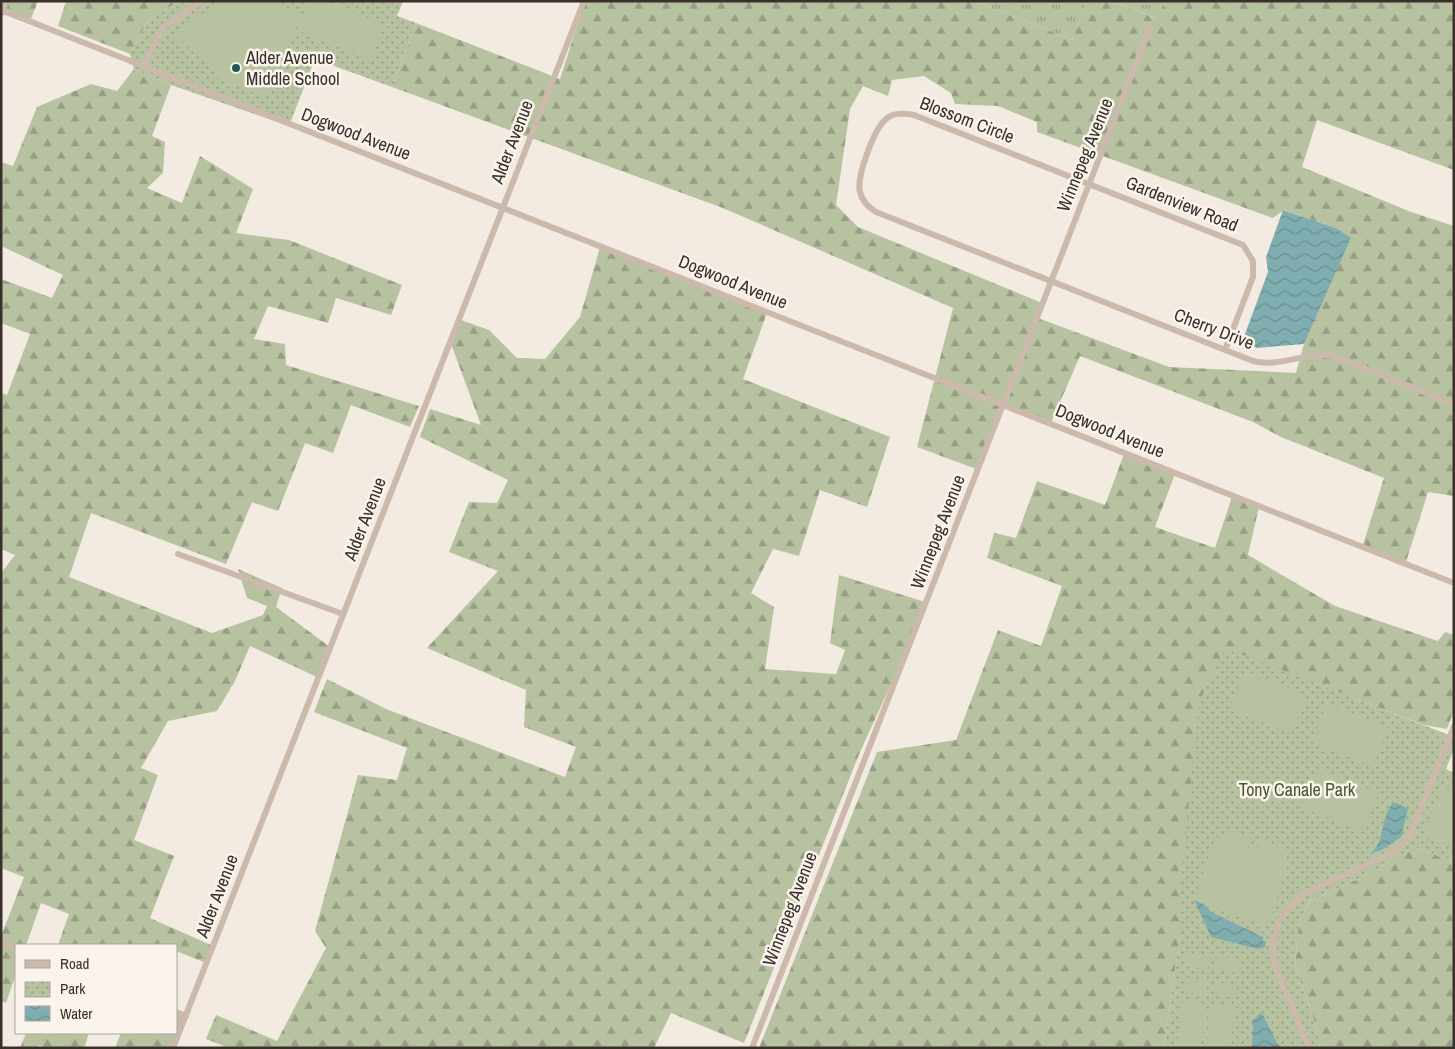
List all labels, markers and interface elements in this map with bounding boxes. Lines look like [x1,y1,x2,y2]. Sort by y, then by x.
place label: Alder Avenue Middle School [245,45,340,91]
marker: Alder Avenue Middle School [230,62,242,74]
street label: Blossom Circle [916,90,1018,149]
street label: Winnepeg Avenue [1050,94,1119,215]
street label: Alder Avenue [484,96,539,188]
street label: Dogwood Avenue [298,101,415,166]
street label: Gardenview Road [1122,170,1242,237]
street label: Dogwood Avenue [675,248,791,315]
street label: Cherry Drive [1171,302,1258,355]
street label: Dogwood Avenue [1052,397,1168,464]
street label: Winnepeg Avenue [904,471,971,592]
street label: Alder Avenue [337,473,392,565]
park label: Tony Canale Park [1239,777,1356,802]
street label: Winnepeg Avenue [756,848,823,969]
street label: Alder Avenue [189,850,244,942]
legend [15,944,178,1034]
text: Road [60,953,89,974]
text: Park [60,978,86,999]
text: Water [60,1003,92,1024]

